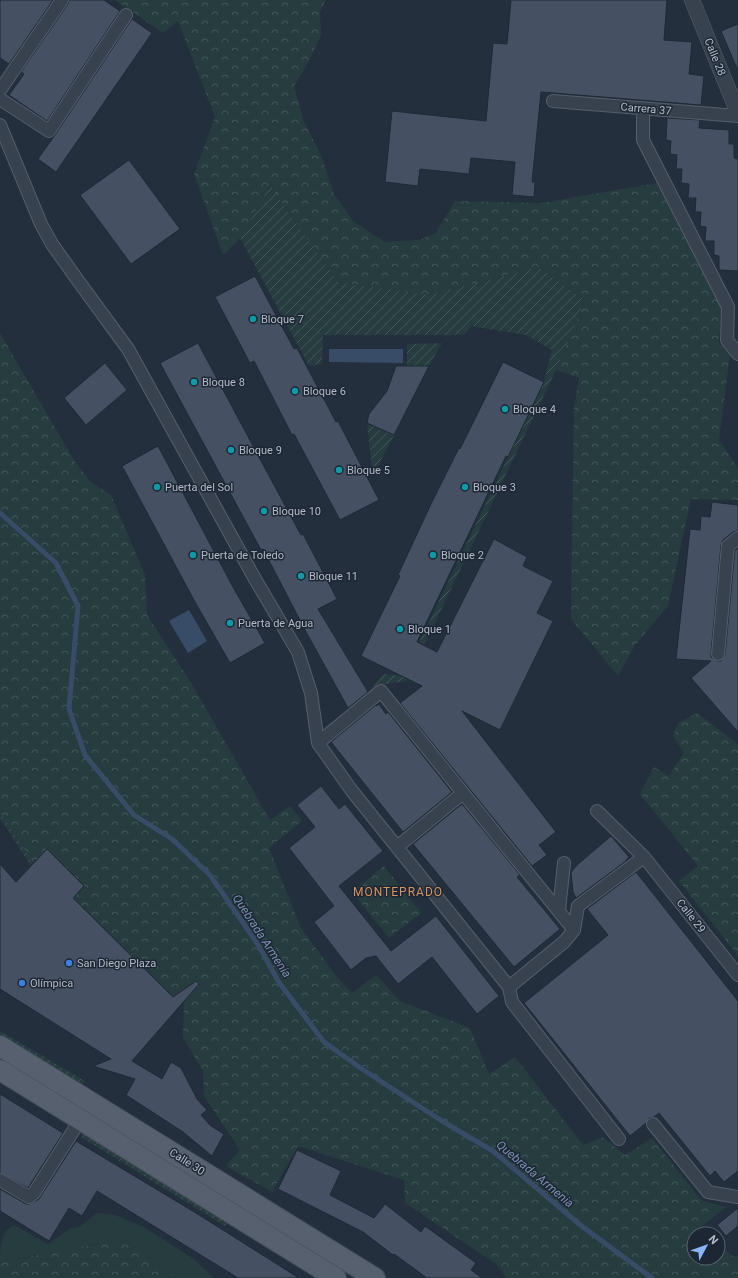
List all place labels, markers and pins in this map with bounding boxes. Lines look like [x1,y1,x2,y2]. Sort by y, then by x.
place label: Bloque 7 [261,313,304,326]
marker: Bloque 7 [248,314,258,324]
place label: Bloque 8 [202,376,245,389]
marker: Bloque 8 [189,377,199,387]
place label: Bloque 6 [303,385,346,398]
marker: Bloque 6 [290,386,300,396]
place label: Bloque 4 [513,403,556,416]
marker: Bloque 4 [500,404,510,414]
place label: Bloque 9 [239,444,282,457]
marker: Bloque 9 [226,445,236,455]
place label: Bloque 5 [347,464,390,477]
marker: Bloque 5 [334,465,344,475]
place label: Puerta del Sol [165,481,233,494]
place label: Bloque 3 [473,481,516,494]
marker: Puerta del Sol [152,482,162,492]
marker: Bloque 3 [460,482,470,492]
place label: Bloque 10 [272,505,321,518]
marker: Bloque 10 [259,506,269,516]
place label: Puerta de Toledo [201,549,284,562]
place label: Bloque 2 [441,549,484,562]
marker: Puerta de Toledo [188,550,198,560]
marker: Bloque 2 [428,550,438,560]
place label: Bloque 11 [309,570,358,583]
marker: Bloque 11 [296,571,306,581]
place label: Puerta de Agua [238,617,313,630]
marker: Puerta de Agua [225,618,235,628]
place label: Bloque 1 [408,623,451,636]
marker: Bloque 1 [395,624,405,634]
place label: San Diego Plaza [77,957,156,970]
marker: San Diego Plaza [64,958,74,968]
place label: Olímpica [30,977,73,990]
marker: Olímpica [17,978,27,988]

